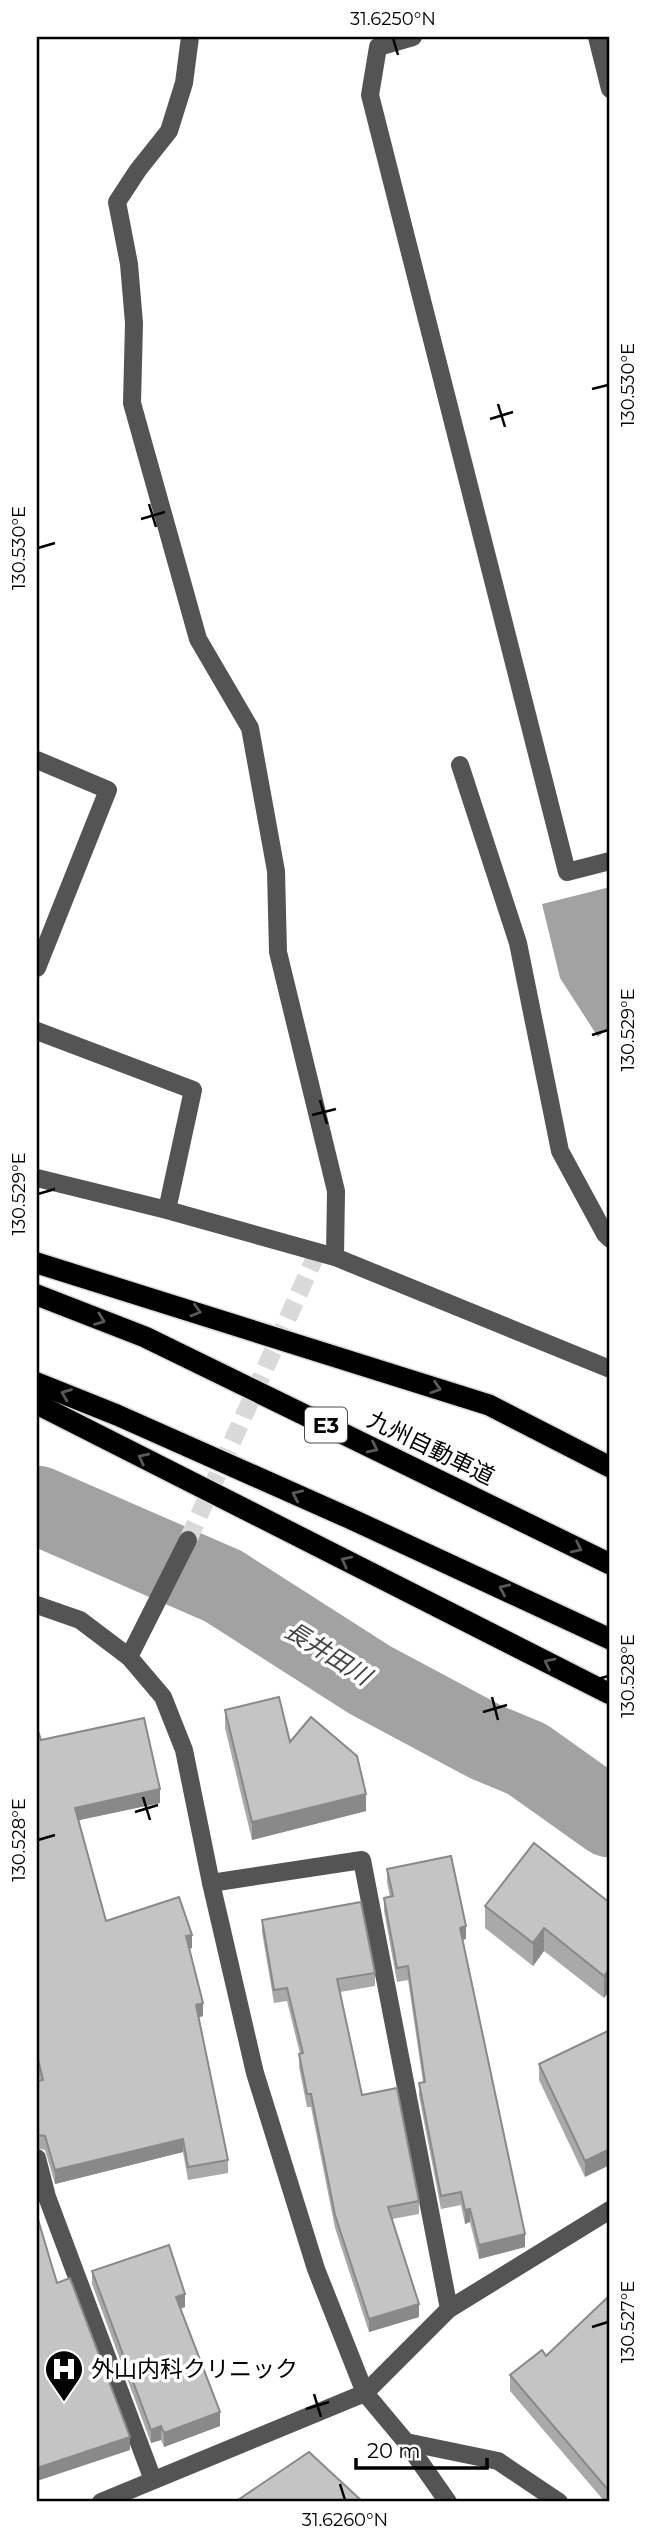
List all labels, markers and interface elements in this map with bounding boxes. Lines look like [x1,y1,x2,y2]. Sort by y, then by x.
text: 31.6250°N [350,8,436,30]
text: 130.530°E [617,343,639,427]
text: 130.530°E [8,506,30,590]
text: 130.529°E [617,988,639,1072]
text: 130.529°E [8,1152,30,1236]
one-way arrow [189,1303,201,1318]
one-way arrow [94,1311,106,1325]
one-way arrow [430,1379,442,1394]
one-way arrow [60,1389,72,1403]
street label: 九州自動車道 [363,1405,499,1491]
road number: E3 [305,1408,347,1442]
one-way arrow [366,1440,378,1454]
one-way arrow [138,1452,150,1466]
one-way arrow [292,1489,304,1503]
one-way arrow [570,1540,582,1554]
one-way arrow [341,1556,353,1569]
one-way arrow [499,1583,511,1597]
water label: 長井田川 [280,1615,379,1692]
text: 130.528°E [617,1634,639,1718]
one-way arrow [544,1658,556,1672]
text: 130.528°E [8,1798,30,1882]
text: 130.527°E [617,2281,639,2363]
hospital icon: 外山内科クリニック [43,2348,85,2403]
place label: 外山内科クリニック [91,2355,298,2383]
scale bar [356,2427,488,2471]
text: 20 m [367,2438,421,2463]
text: 31.6260°N [302,2509,388,2531]

